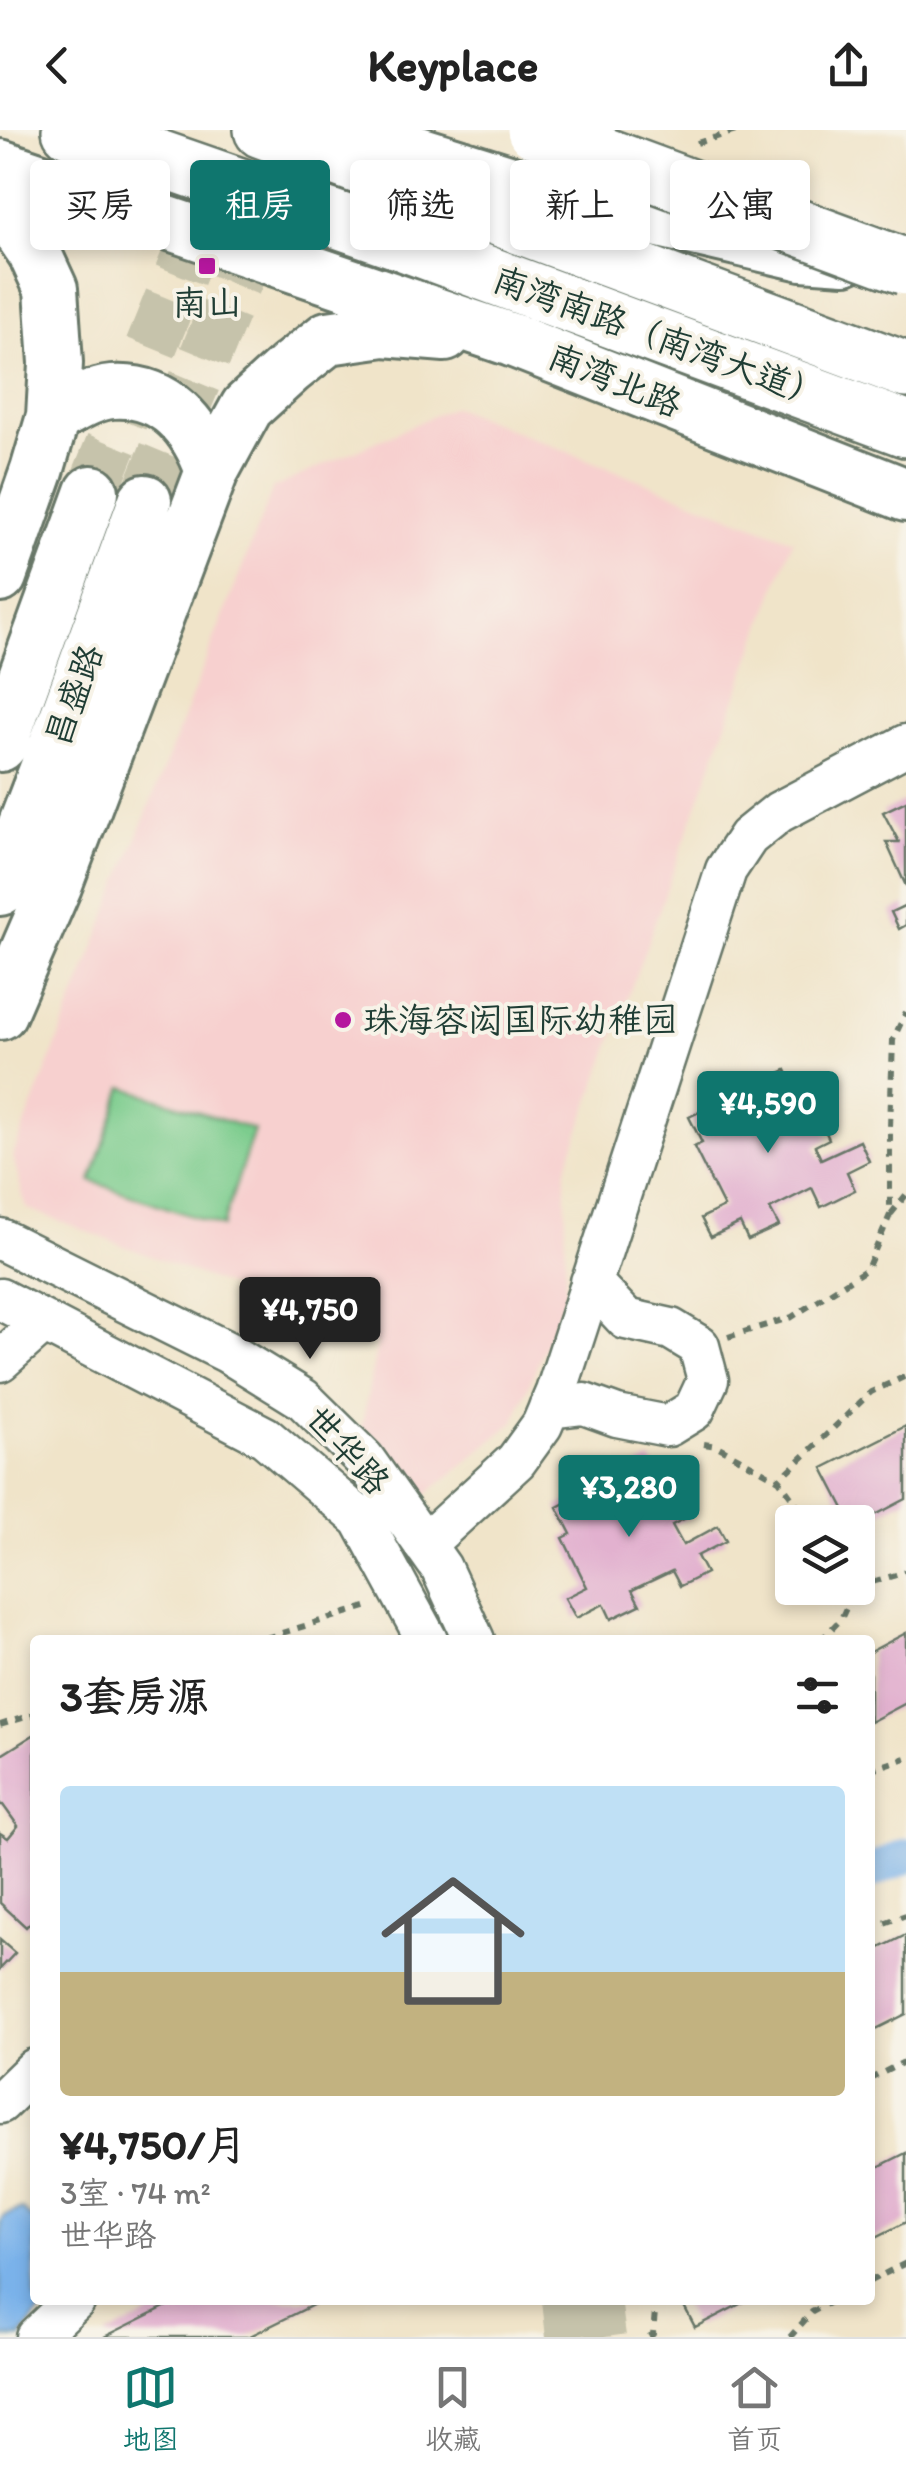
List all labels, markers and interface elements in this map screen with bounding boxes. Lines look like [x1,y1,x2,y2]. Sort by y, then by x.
icon: back [30,38,85,93]
text: Keyplace [368,38,538,92]
icon: share [821,38,876,93]
chip: 买房 [30,160,170,250]
chip: 租房 [190,160,330,250]
chip: 筛选 [350,160,490,250]
chip: 新上 [510,160,650,250]
chip: 公寓 [670,160,810,250]
marker: 南山 [196,255,218,277]
street label: 南湾南路（南湾大道） [487,257,831,417]
place label: 南山 [172,282,242,324]
street label: 南湾北路 [542,334,688,426]
street label: 昌盛路 [36,638,112,752]
place label: 珠海容闳国际幼稚园 [363,999,678,1041]
marker: 珠海容闳国际幼稚园 [332,1009,354,1031]
pin: ¥4,590 [687,1071,849,1156]
text: ¥4,590 [719,1084,817,1122]
pin: ¥4,750 [229,1277,391,1362]
text: ¥4,750 [261,1290,359,1328]
street label: 世华路 [297,1397,399,1503]
pin: ¥3,280 [548,1455,710,1540]
text: ¥3,280 [580,1468,678,1506]
map controls [775,1505,875,1605]
button: layers [775,1505,875,1605]
icon: filters [790,1668,845,1723]
text: 3套房源 [60,1671,209,1722]
icon: home [363,1851,543,2031]
text: ¥4,750/月 [60,2119,247,2170]
text: 3室 · 74 m² [60,2174,211,2212]
text: 世华路 [60,2216,156,2254]
tab: 地图 [123,2360,179,2457]
tab: 收藏 [425,2360,481,2457]
tab: 首页 [727,2360,783,2457]

